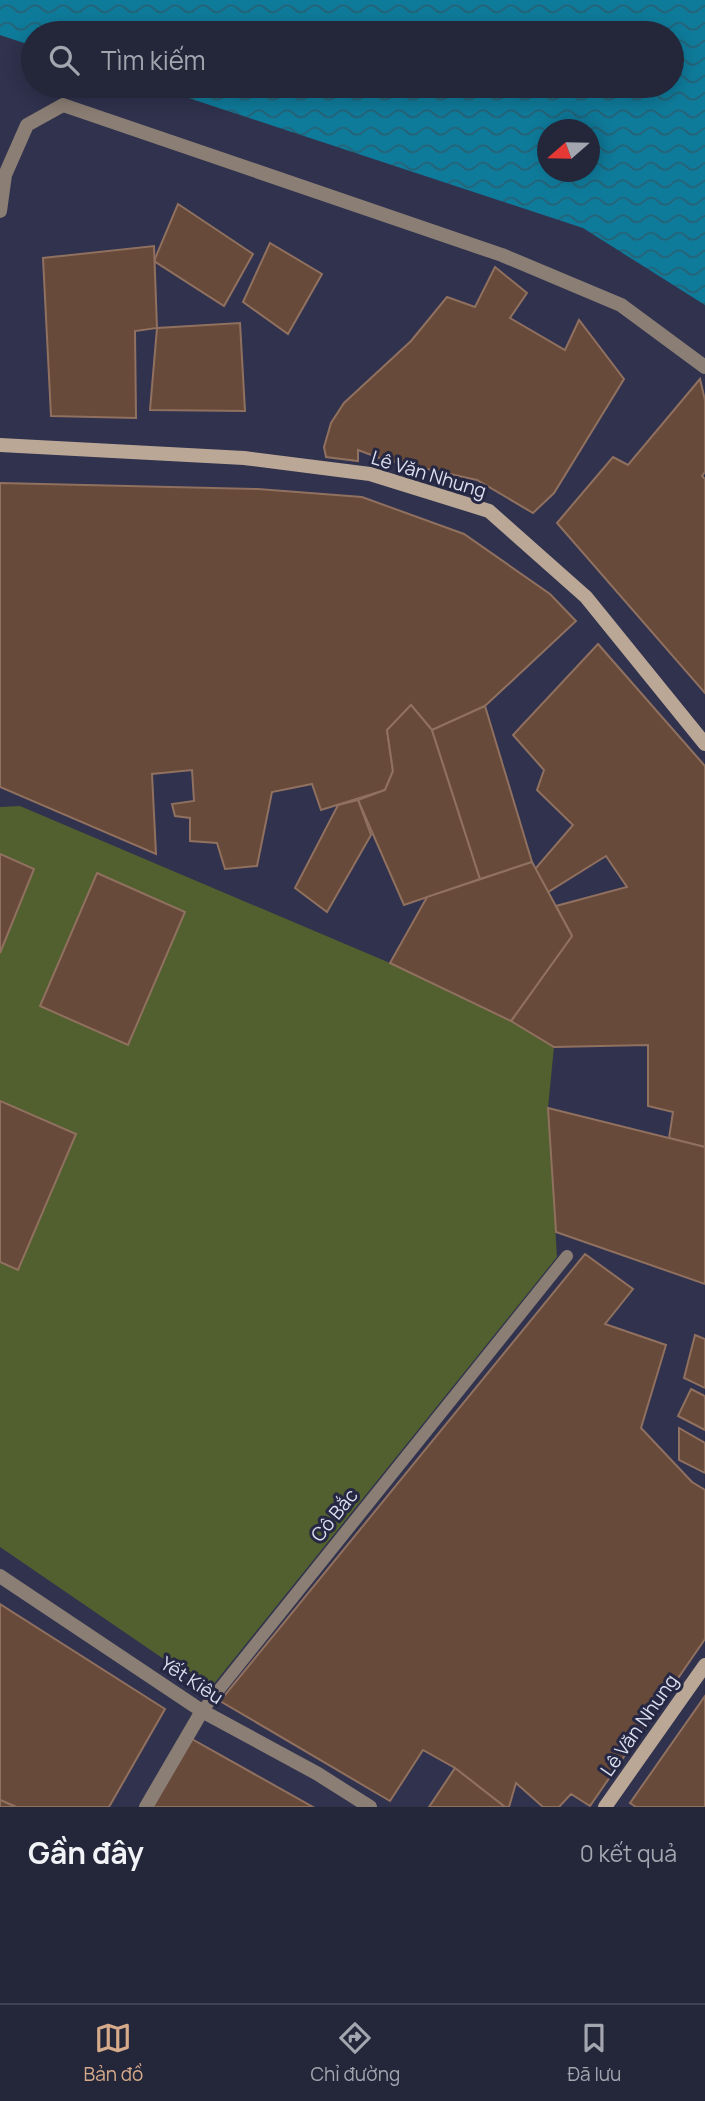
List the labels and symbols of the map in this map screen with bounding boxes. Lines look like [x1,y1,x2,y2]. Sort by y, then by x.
north arrow [537,119,600,182]
street label: Lê Văn Nhung [368,444,490,504]
street label: Cô Bắc [305,1483,363,1547]
street label: Yết Kiêu [156,1650,228,1710]
street label: Lê Văn Nhung [594,1669,684,1781]

